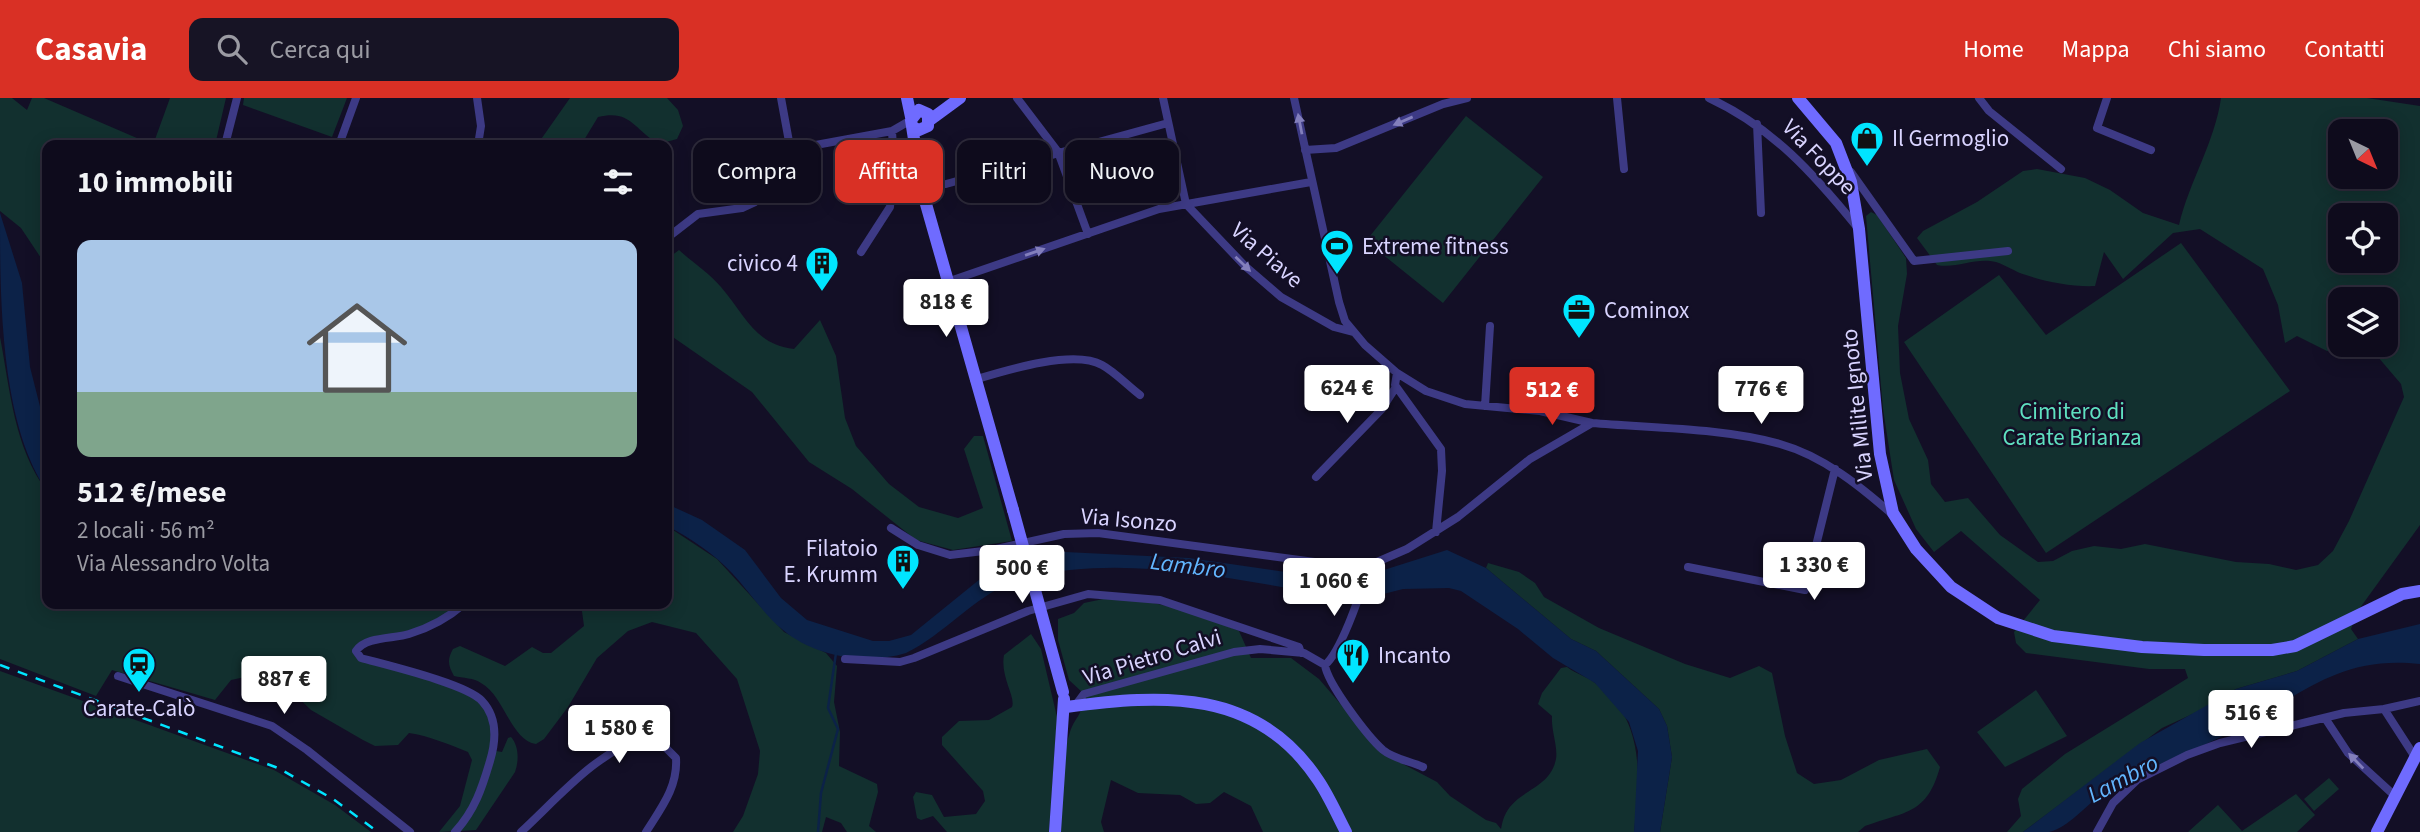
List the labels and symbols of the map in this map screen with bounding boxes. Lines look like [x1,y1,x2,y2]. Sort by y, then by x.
street label: Via Foppe [1774,112,1864,202]
one-way arrow [1294,113,1305,135]
one-way arrow [1393,115,1413,127]
shop icon: Il Germoglio [1848,119,1886,168]
north arrow [2328,119,2398,189]
place label: Il Germoglio [1892,122,2009,155]
street label: Via Piave [1224,214,1310,296]
sports icon: Extreme fitness [1318,227,1356,276]
place label: Extreme fitness [1362,230,1509,263]
building icon: civico 4 [803,244,841,293]
one-way arrow [1025,246,1046,257]
place label: civico 4 [727,247,798,280]
one-way arrow [1234,255,1251,272]
pin: 818 € [897,280,995,339]
office icon: Cominox [1560,291,1598,340]
place label: Cominox [1604,294,1689,327]
street label: Via Milite Ignoto [1833,327,1881,483]
pin: 624 € [1298,366,1396,425]
pin: 776 € [1712,366,1810,426]
pin: 512 € [1503,368,1601,427]
park label: Cimitero di Carate Brianza [2002,395,2142,454]
street label: Via Isonzo [1080,499,1178,541]
place label: Filatoio E. Krumm [784,532,878,591]
building icon: Filatoio E. Krumm [884,542,922,591]
pin: 1 330 € [1749,542,1879,602]
water label: Lambro [1148,544,1228,588]
pin: 500 € [973,546,1071,605]
pin: 1 060 € [1269,559,1399,618]
street label: Via Pietro Calvi [1079,620,1225,694]
restaurant icon: Incanto [1334,636,1372,685]
place label: Incanto [1378,639,1451,672]
station icon: Carate-Calò [120,645,158,694]
pin: 887 € [235,656,333,716]
pin: 516 € [2202,690,2300,750]
place label: Carate-Calò [83,692,195,725]
pin: 1 580 € [554,706,684,765]
water label: Lambro [2081,746,2165,812]
one-way arrow [2347,752,2364,769]

